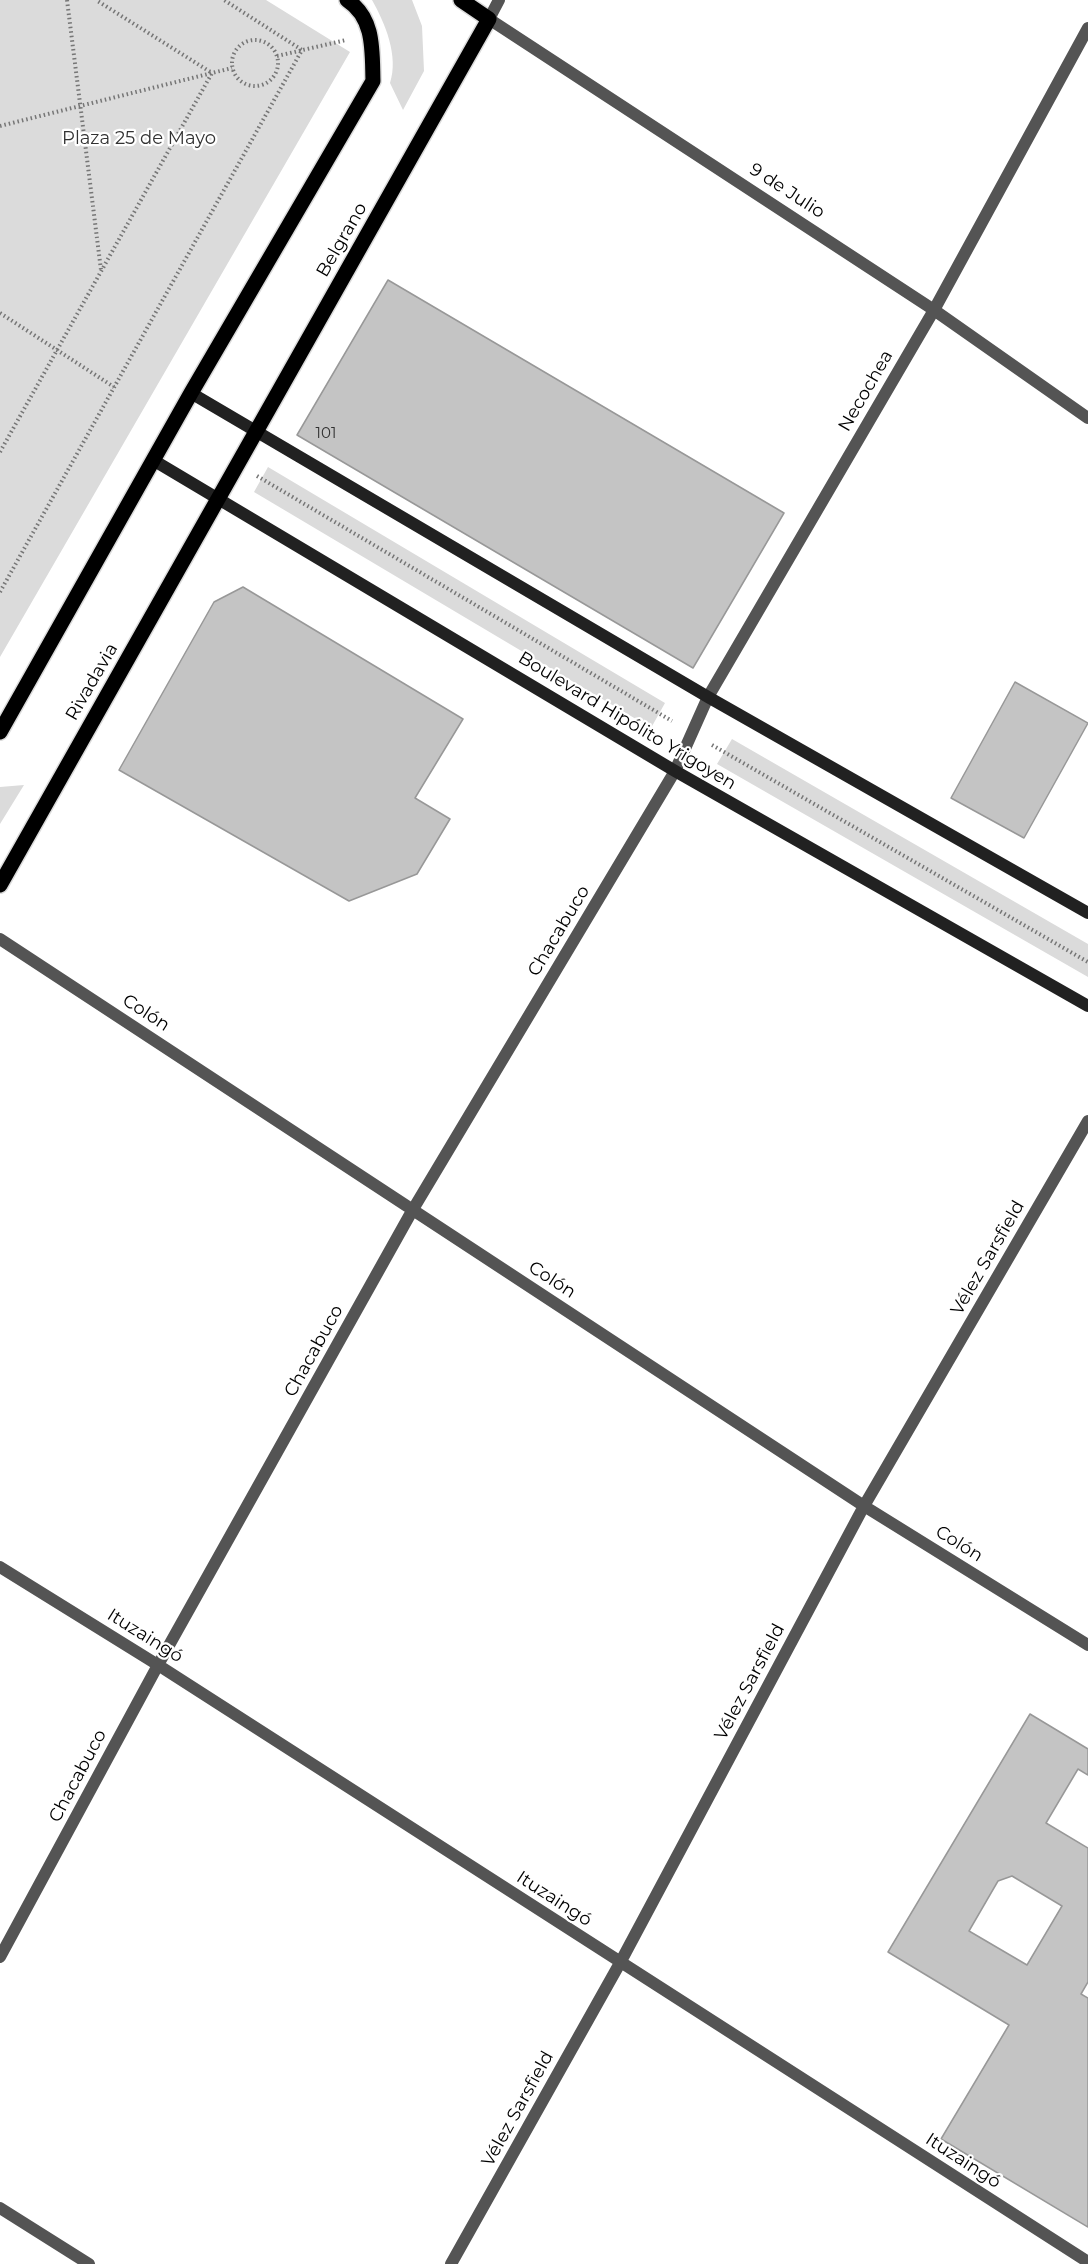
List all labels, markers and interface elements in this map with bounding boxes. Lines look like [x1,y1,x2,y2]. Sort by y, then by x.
park label: Plaza 25 de Mayo [62,128,216,150]
street label: 9 de Julio [745,159,829,223]
street label: Belgrano [312,199,372,281]
street label: Necochea [834,347,898,435]
house number: 101 [316,425,336,443]
street label: Rivadavia [61,639,123,725]
street label: Boulevard Hipólito Yrigoyen [514,647,740,795]
street label: Chacabuco [524,882,594,980]
street label: Colón [118,990,174,1036]
street label: Vélez Sarsfield [947,1197,1029,1319]
street label: Colón [524,1257,580,1303]
street label: Chacabuco [280,1301,348,1401]
street label: Colón [931,1521,987,1567]
street label: Ituzaingó [103,1604,187,1668]
street label: Vélez Sarsfield [710,1620,790,1744]
street label: Chacabuco [45,1726,111,1826]
street label: Ituzaingó [512,1867,596,1931]
street label: Vélez Sarsfield [477,2048,559,2170]
street label: Ituzaingó [921,2129,1005,2193]

